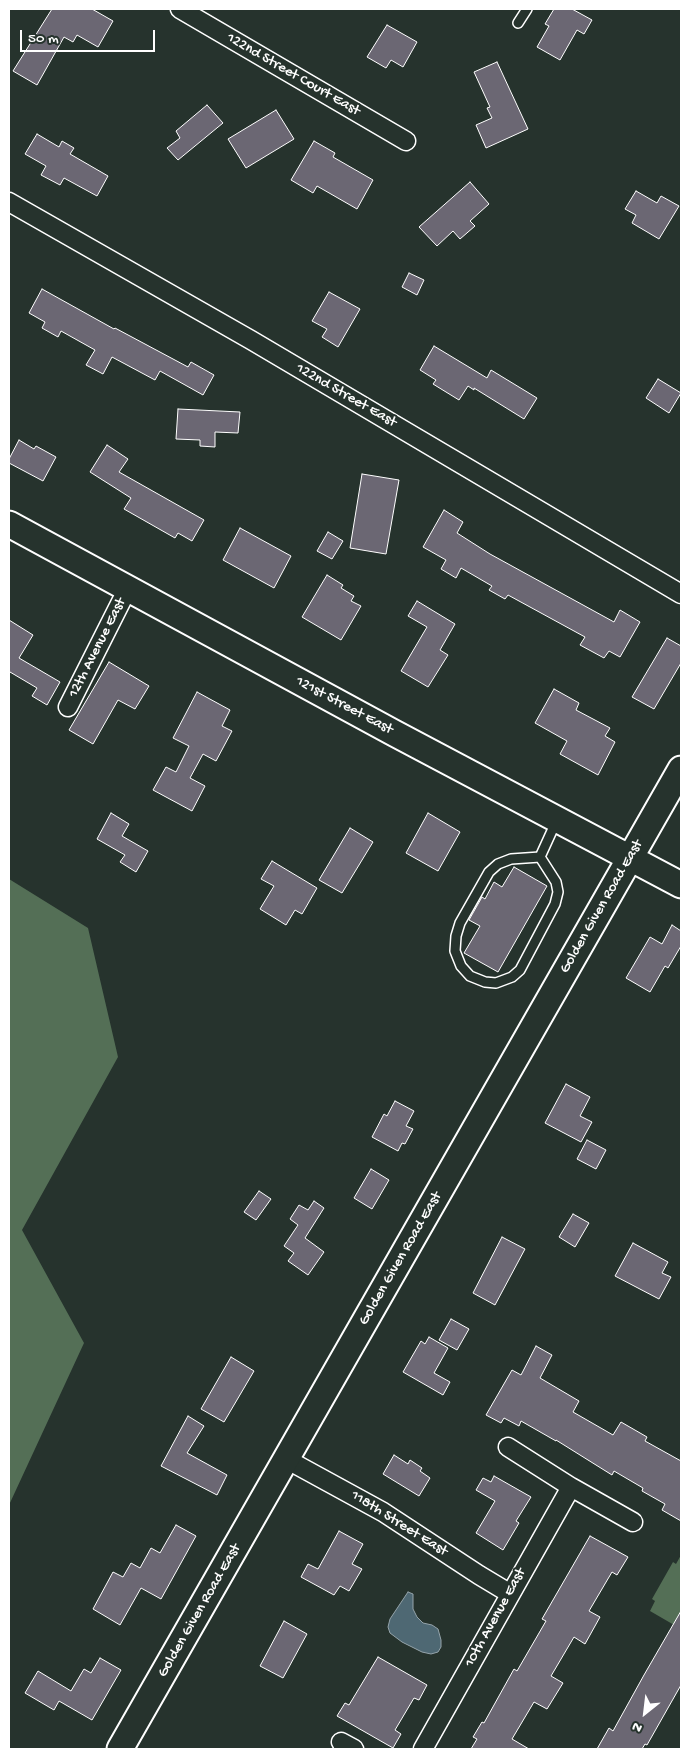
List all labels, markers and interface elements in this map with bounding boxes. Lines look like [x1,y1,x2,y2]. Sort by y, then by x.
scale bar [22,20,158,52]
street label: 122nd Street Court East [223,29,363,121]
text: 50 m [28,30,59,48]
street label: 122nd Street East [293,360,399,432]
street label: 12th Avenue East [65,595,131,701]
street label: 121st Street East [292,673,396,739]
street label: Golden Given Road East [556,837,648,977]
street label: Golden Given Road East [355,1189,447,1329]
street label: 118th Street East [347,1487,451,1561]
street label: Golden Given Road East [154,1541,246,1681]
street label: 10th Avenue East [461,1565,531,1671]
north arrow [620,1688,670,1738]
text: N [629,1717,646,1736]

